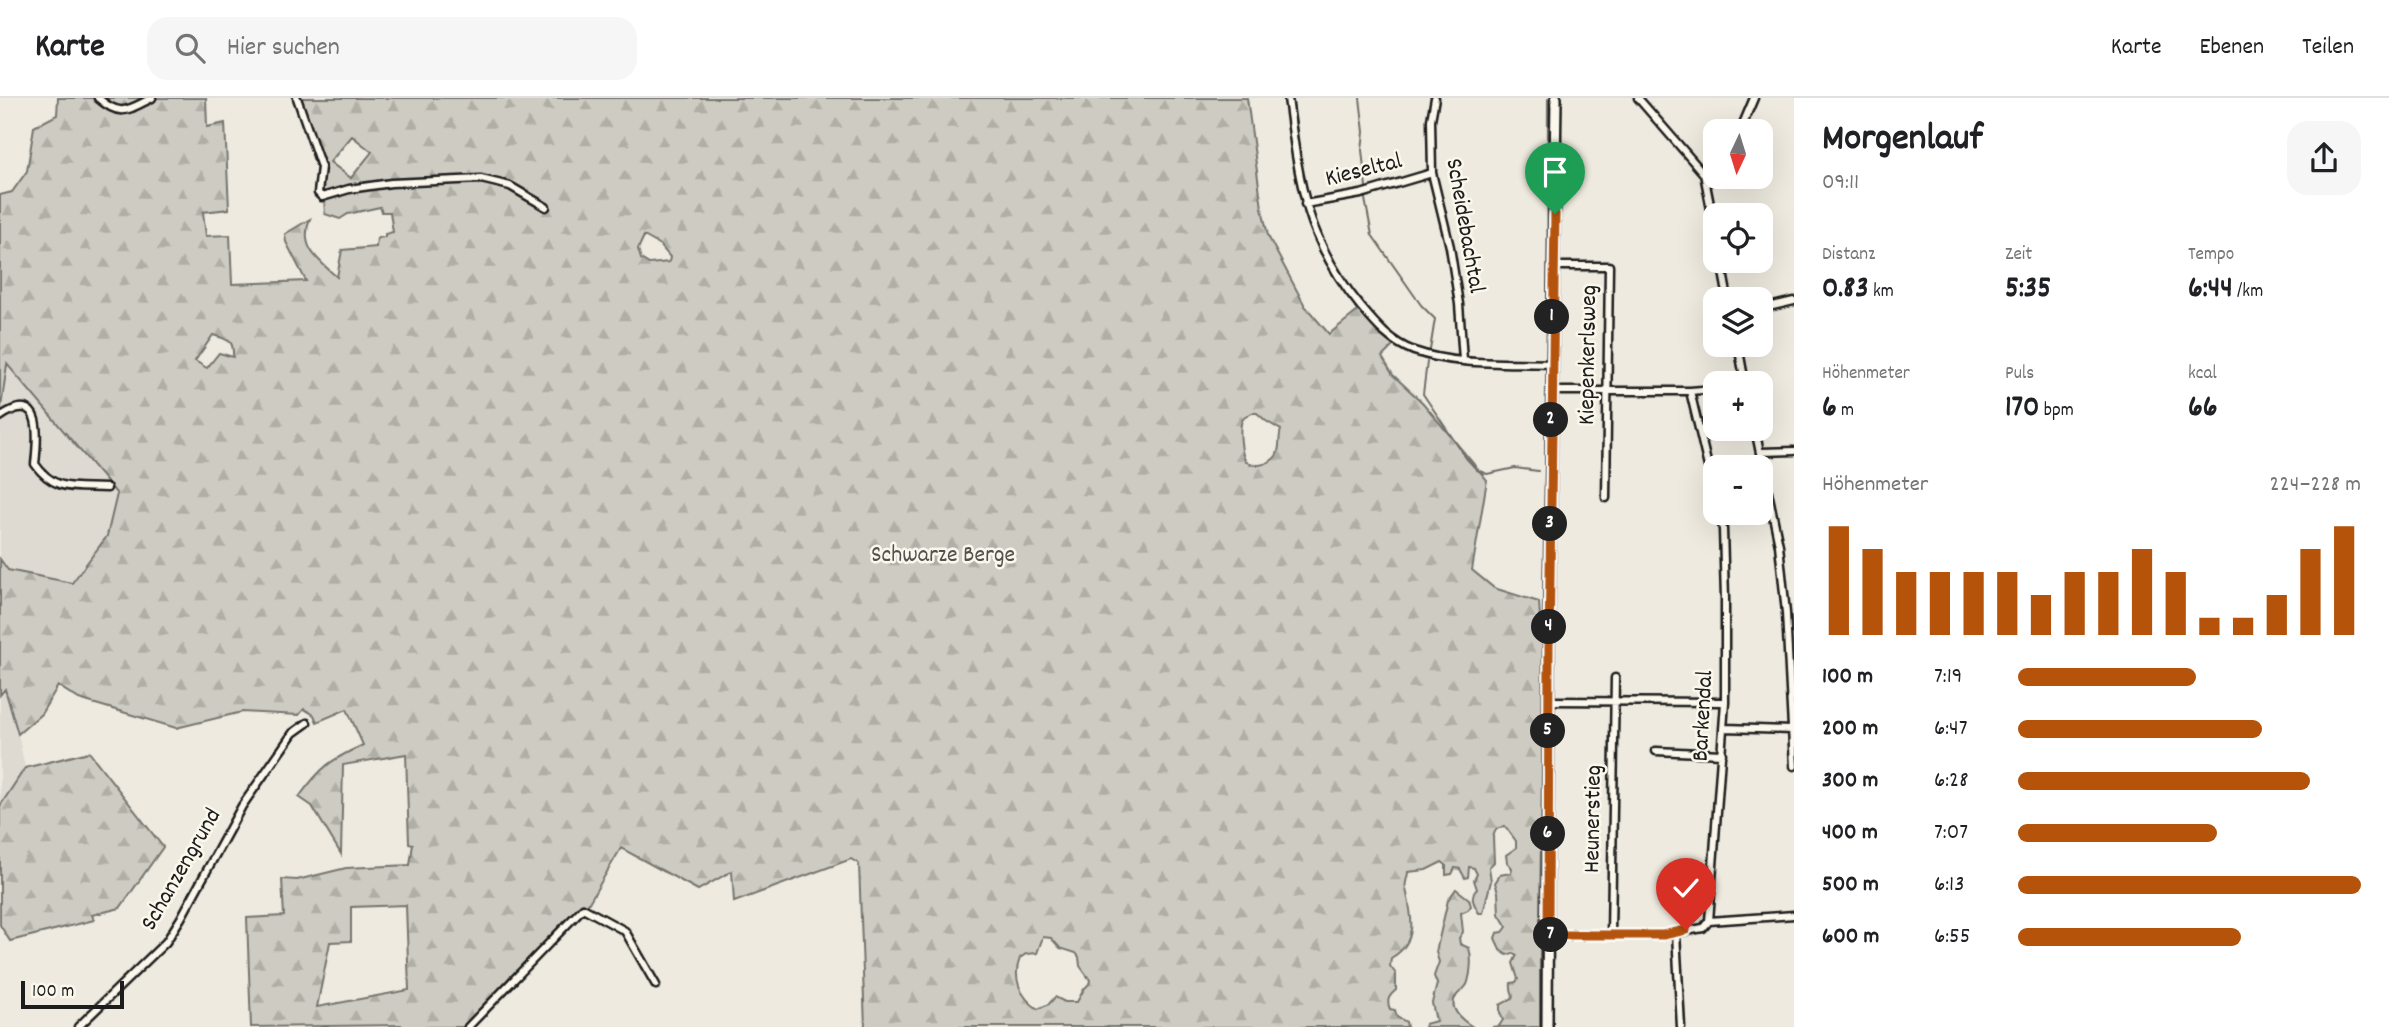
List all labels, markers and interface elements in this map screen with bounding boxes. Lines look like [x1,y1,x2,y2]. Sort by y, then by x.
search box [147,17,637,80]
text: Karte [35,25,105,72]
icon: search [171,29,209,67]
text: Hier suchen [227,30,340,67]
text: Karte [2111,31,2161,65]
text: Ebenen [2199,31,2264,65]
text: Teilen [2302,31,2354,65]
text: Morgenlauf [1822,113,1983,168]
north arrow [1703,119,1773,189]
map controls [1703,119,1773,525]
button: share [2287,121,2361,195]
pin [1525,142,1585,214]
street label: Kieseltal [1322,145,1406,197]
icon: arrive [1536,153,1574,191]
street label: Scheidebachtal [1435,156,1493,296]
text: 09:11 [1822,167,1859,200]
button: locate [1703,203,1773,273]
text: Distanz [1822,242,1875,269]
text: Zeit [2005,242,2032,269]
text: Tempo [2188,242,2234,269]
text: 0.83 [1822,269,1869,312]
text: 5:35 [2005,269,2051,312]
text: 6:44 [2188,269,2233,312]
text: km [1869,279,1894,306]
text: /km [2233,279,2263,306]
street label: Kiepenkerlsweg [1571,285,1607,425]
button: layers [1703,287,1773,357]
pin: 1 [1534,300,1570,334]
text: 1 [1549,303,1554,330]
text: Höhenmeter [1822,361,1910,388]
text: Puls [2005,361,2034,388]
text: kcal [2188,361,2217,388]
button: + [1703,371,1773,441]
text: 6 [1822,388,1837,431]
text: 170 [2005,388,2039,431]
text: 66 [2188,388,2217,431]
text: m [1837,398,1854,425]
text: bpm [2039,398,2074,425]
pin: 2 [1534,402,1568,438]
text: 2 [1546,406,1555,433]
button: − [1703,455,1773,525]
text: Höhenmeter [1822,469,1928,502]
text: 224–228 m [2270,469,2361,502]
pin: 3 [1532,506,1568,542]
text: 3 [1545,510,1554,537]
park label: Schwarze Berge [871,539,1015,573]
pin: 4 [1532,610,1566,644]
text: 4 [1545,613,1552,640]
text: 100 m [1822,661,1873,694]
text: 7:19 [1934,661,1962,694]
street label: Barkendal [1685,669,1723,762]
text: 200 m [1822,713,1878,746]
text: 6:47 [1934,713,1967,746]
pin: 5 [1530,714,1566,748]
text: 5 [1543,717,1552,744]
street label: Heunerstieg [1576,765,1612,873]
text: 300 m [1822,765,1878,798]
text: 6:28 [1934,765,1968,798]
street label: Schanzengrund [133,802,231,938]
pin: 6 [1530,816,1566,852]
text: 400 m [1822,817,1878,850]
text: 7:07 [1934,817,1968,850]
text: 6 [1543,820,1552,847]
pin [1656,858,1716,930]
icon: check [1667,869,1705,907]
text: 500 m [1822,869,1879,902]
text: 6:13 [1934,869,1964,902]
pin: 7 [1534,918,1568,952]
text: 7 [1547,921,1554,948]
text: 600 m [1822,921,1879,954]
text: 6:55 [1934,921,1970,954]
scale bar [21,978,124,1010]
text: 100 m [32,979,74,1006]

